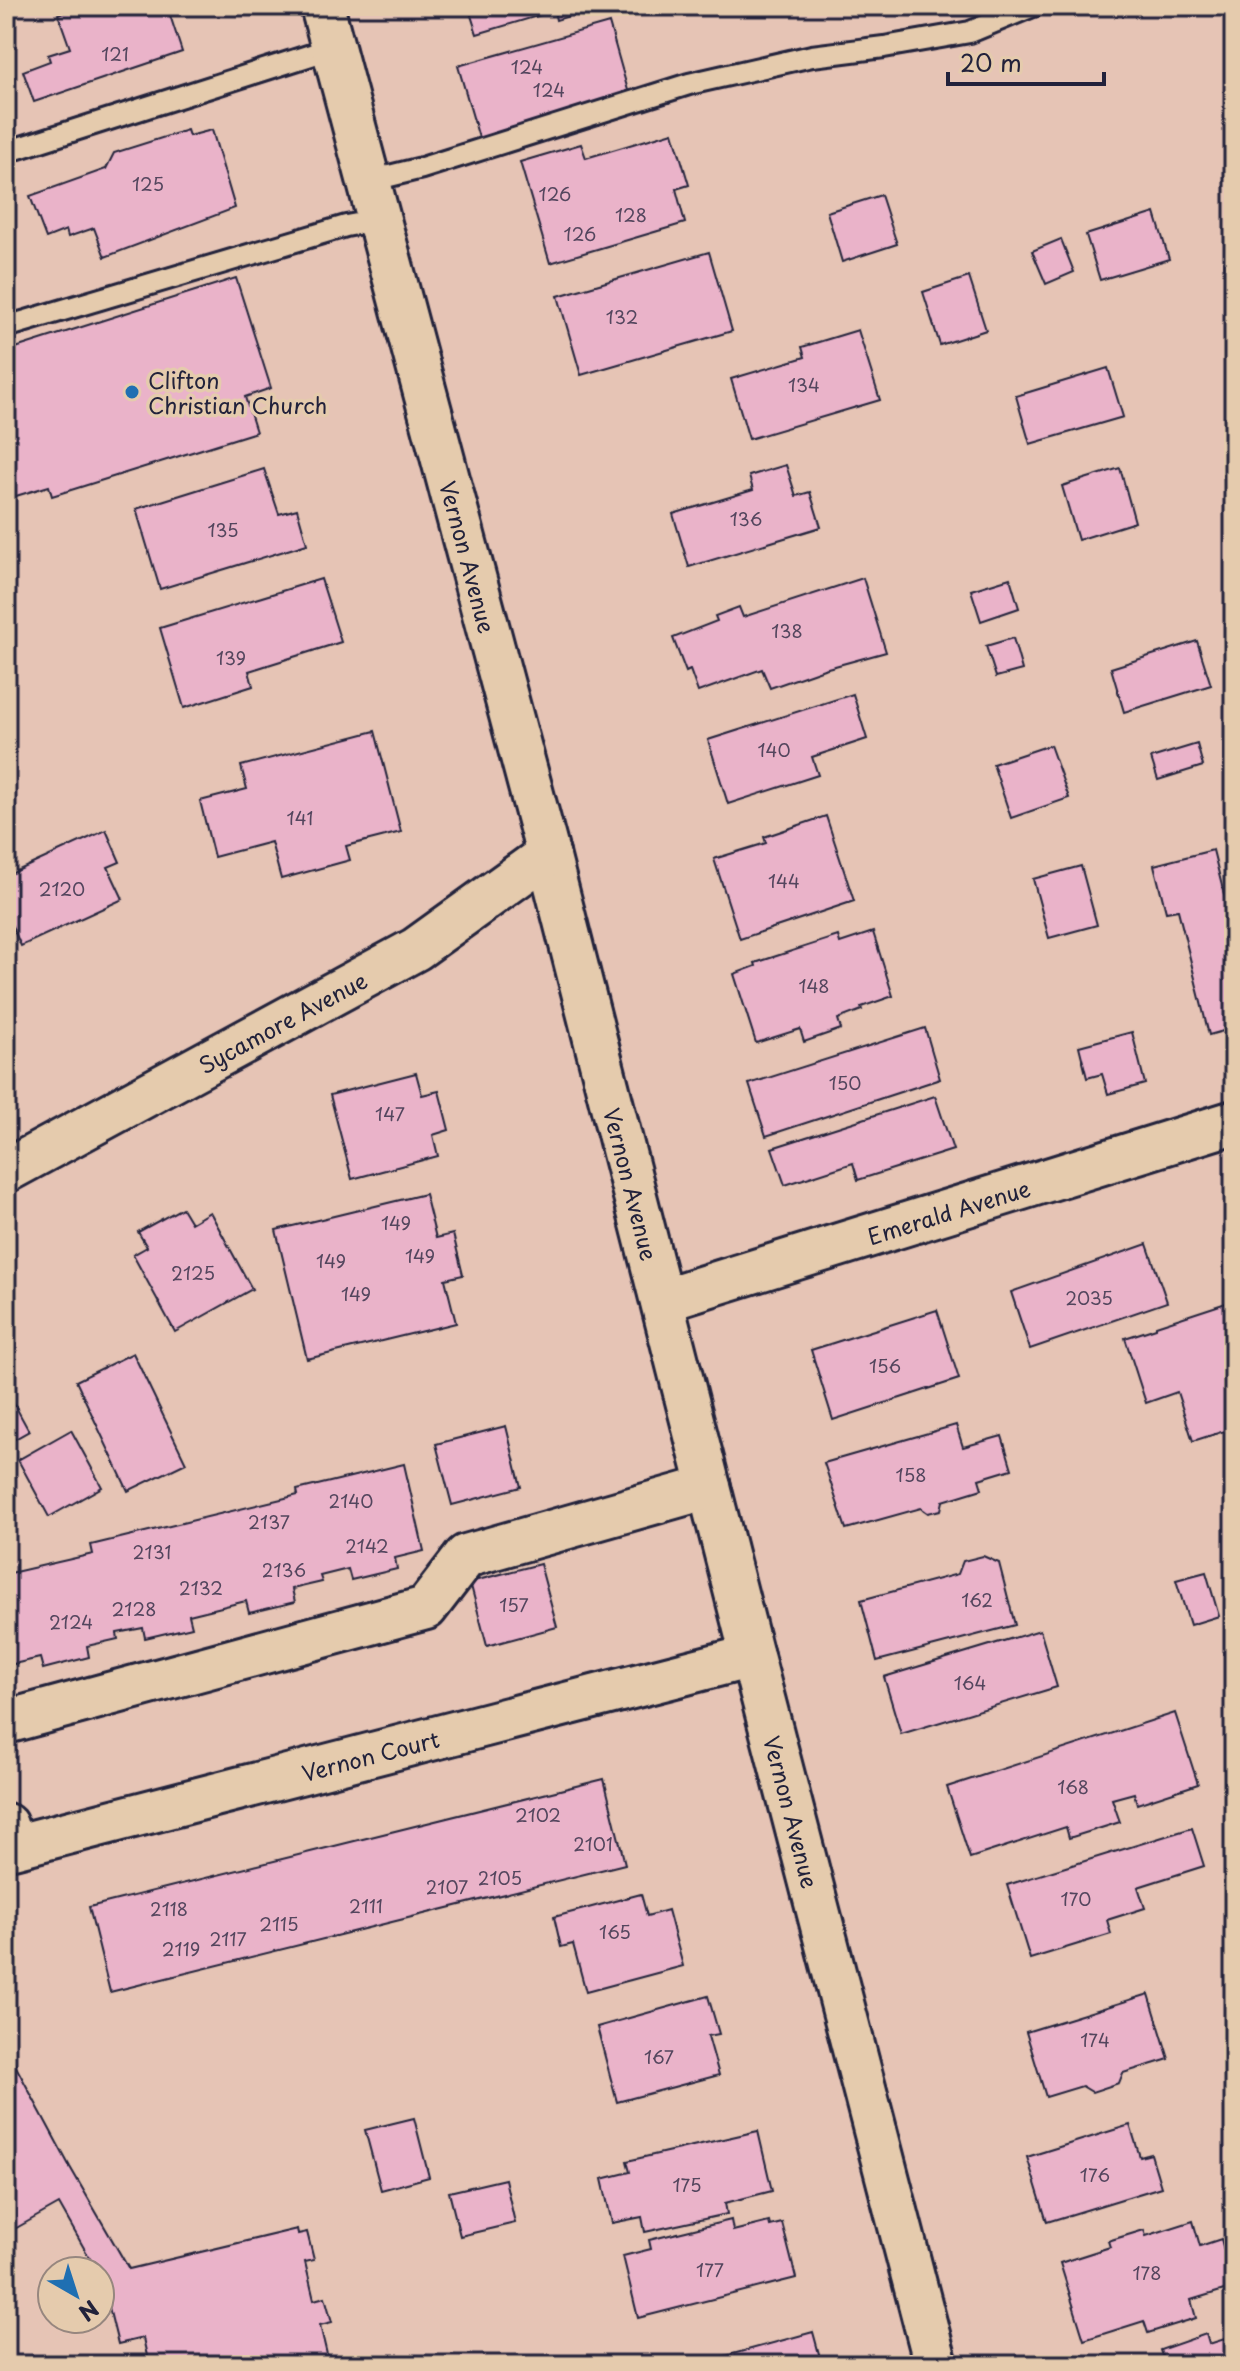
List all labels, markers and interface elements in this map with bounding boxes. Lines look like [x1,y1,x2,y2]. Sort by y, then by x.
scale bar [948,36,1104,86]
house number: 121 [101,40,129,67]
text: 20 m [960,44,1022,80]
house number: 124 [511,53,543,80]
house number: 124 [533,76,565,103]
house number: 125 [132,170,164,197]
house number: 126 [539,180,571,207]
house number: 128 [615,201,647,228]
house number: 126 [564,220,596,247]
house number: 132 [606,303,638,330]
place label: Clifton Christian Church [148,363,327,421]
house number: 134 [788,371,820,398]
marker: Clifton Christian Church [123,383,141,401]
street label: Vernon Avenue [433,477,505,637]
house number: 136 [730,505,762,532]
house number: 135 [207,516,239,543]
house number: 138 [771,617,803,644]
house number: 139 [216,644,246,671]
house number: 140 [757,736,791,763]
house number: 141 [287,804,313,831]
house number: 144 [768,867,800,894]
house number: 2120 [39,875,85,902]
street label: Sycamore Avenue [192,962,372,1081]
house number: 148 [798,972,830,999]
house number: 150 [829,1069,861,1096]
house number: 147 [375,1100,405,1127]
street label: Vernon Avenue [597,1104,667,1264]
street label: Emerald Avenue [863,1170,1034,1252]
house number: 149 [381,1209,411,1236]
house number: 149 [405,1242,435,1269]
house number: 149 [316,1247,346,1274]
house number: 2125 [171,1259,215,1286]
house number: 149 [341,1280,371,1307]
house number: 2035 [1065,1284,1113,1311]
house number: 156 [869,1352,901,1379]
house number: 158 [896,1461,926,1488]
house number: 2140 [329,1487,373,1514]
house number: 2137 [248,1508,290,1535]
house number: 2142 [345,1532,389,1559]
house number: 2131 [133,1538,171,1565]
house number: 2136 [262,1556,306,1583]
house number: 2132 [179,1574,223,1601]
house number: 162 [961,1586,993,1613]
house number: 157 [499,1591,529,1618]
house number: 2128 [112,1595,156,1622]
house number: 2124 [49,1608,93,1635]
house number: 164 [954,1669,986,1696]
street label: Vernon Court [298,1721,443,1788]
street label: Vernon Avenue [757,1732,828,1891]
house number: 168 [1057,1773,1089,1800]
house number: 2102 [515,1801,561,1828]
house number: 2101 [573,1830,613,1857]
house number: 2105 [478,1864,522,1891]
house number: 2107 [426,1873,468,1900]
house number: 170 [1061,1885,1091,1912]
house number: 2111 [349,1892,383,1919]
house number: 2118 [150,1895,188,1922]
house number: 2115 [259,1910,299,1937]
house number: 165 [599,1918,631,1945]
house number: 2117 [209,1925,247,1952]
house number: 2119 [162,1935,200,1962]
house number: 174 [1080,2026,1110,2053]
house number: 167 [644,2043,674,2070]
house number: 176 [1080,2161,1110,2188]
house number: 175 [672,2171,702,2198]
north arrow [36,2255,116,2335]
house number: 177 [696,2256,724,2283]
house number: 178 [1133,2259,1161,2286]
text: N [72,2293,107,2330]

